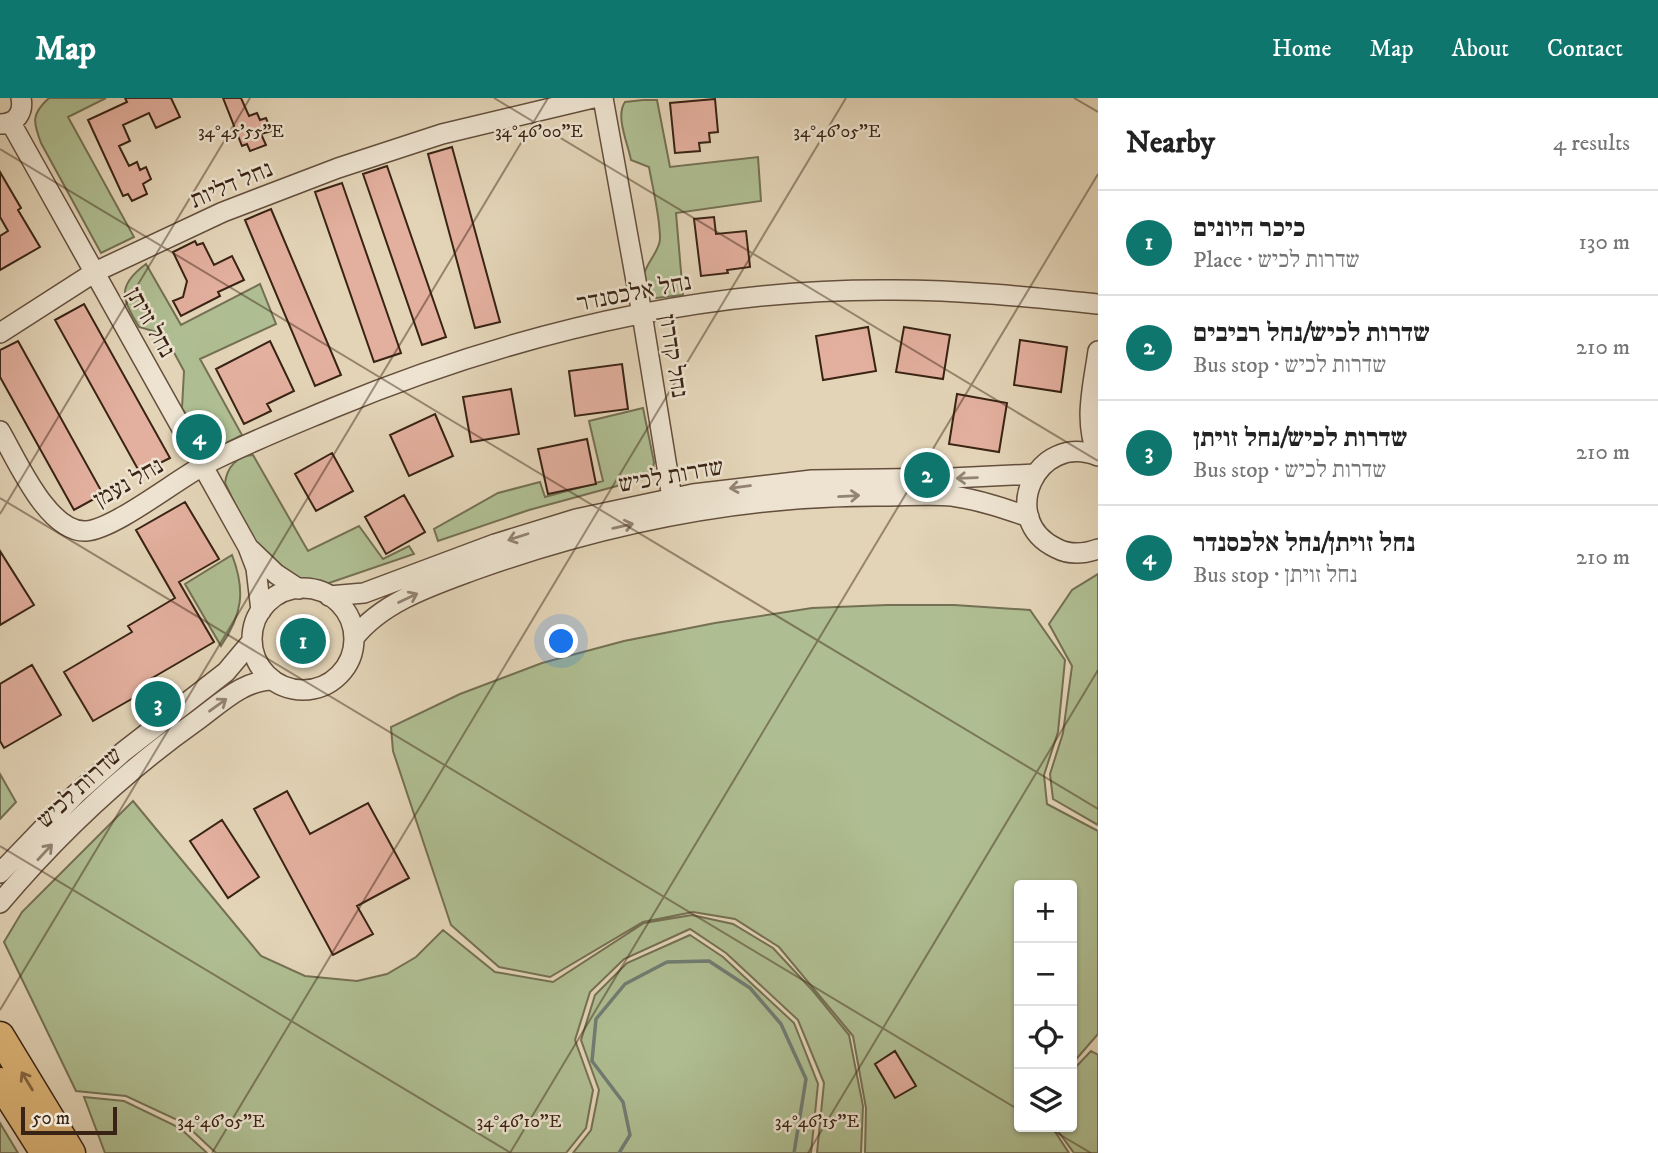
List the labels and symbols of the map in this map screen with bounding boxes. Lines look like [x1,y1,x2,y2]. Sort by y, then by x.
text: 34°45'55"E [198,121,284,143]
text: 34°46'00"E [495,121,583,143]
text: 34°46'05"E [793,121,881,143]
street label: נחל דליות [186,154,277,216]
street label: נחל אלכסנדר [574,267,694,319]
street label: נחל זויתן [119,282,182,363]
street label: נחל קדרון [652,312,694,400]
pin: 4 [176,411,222,463]
pin: 2 [904,449,950,501]
street label: נחל נעמן [88,451,169,515]
street label: שדרות לכיש [616,452,726,500]
one-way arrow [956,471,979,484]
one-way arrow [729,481,752,494]
one-way arrow [837,490,860,503]
one-way arrow [611,519,634,532]
one-way arrow [507,531,529,544]
one-way arrow [397,591,418,604]
pin: 1 [280,615,326,667]
your location [544,624,578,658]
pin: 3 [135,678,181,730]
one-way arrow [208,698,227,712]
street label: שדרות לכיש [31,741,129,835]
one-way arrow [37,843,53,861]
one-way arrow [20,1071,34,1091]
scale bar [21,1104,117,1136]
text: 34°46'05"E [177,1111,265,1133]
text: 34°46'10"E [476,1111,562,1133]
text: 34°46'15"E [775,1111,859,1133]

